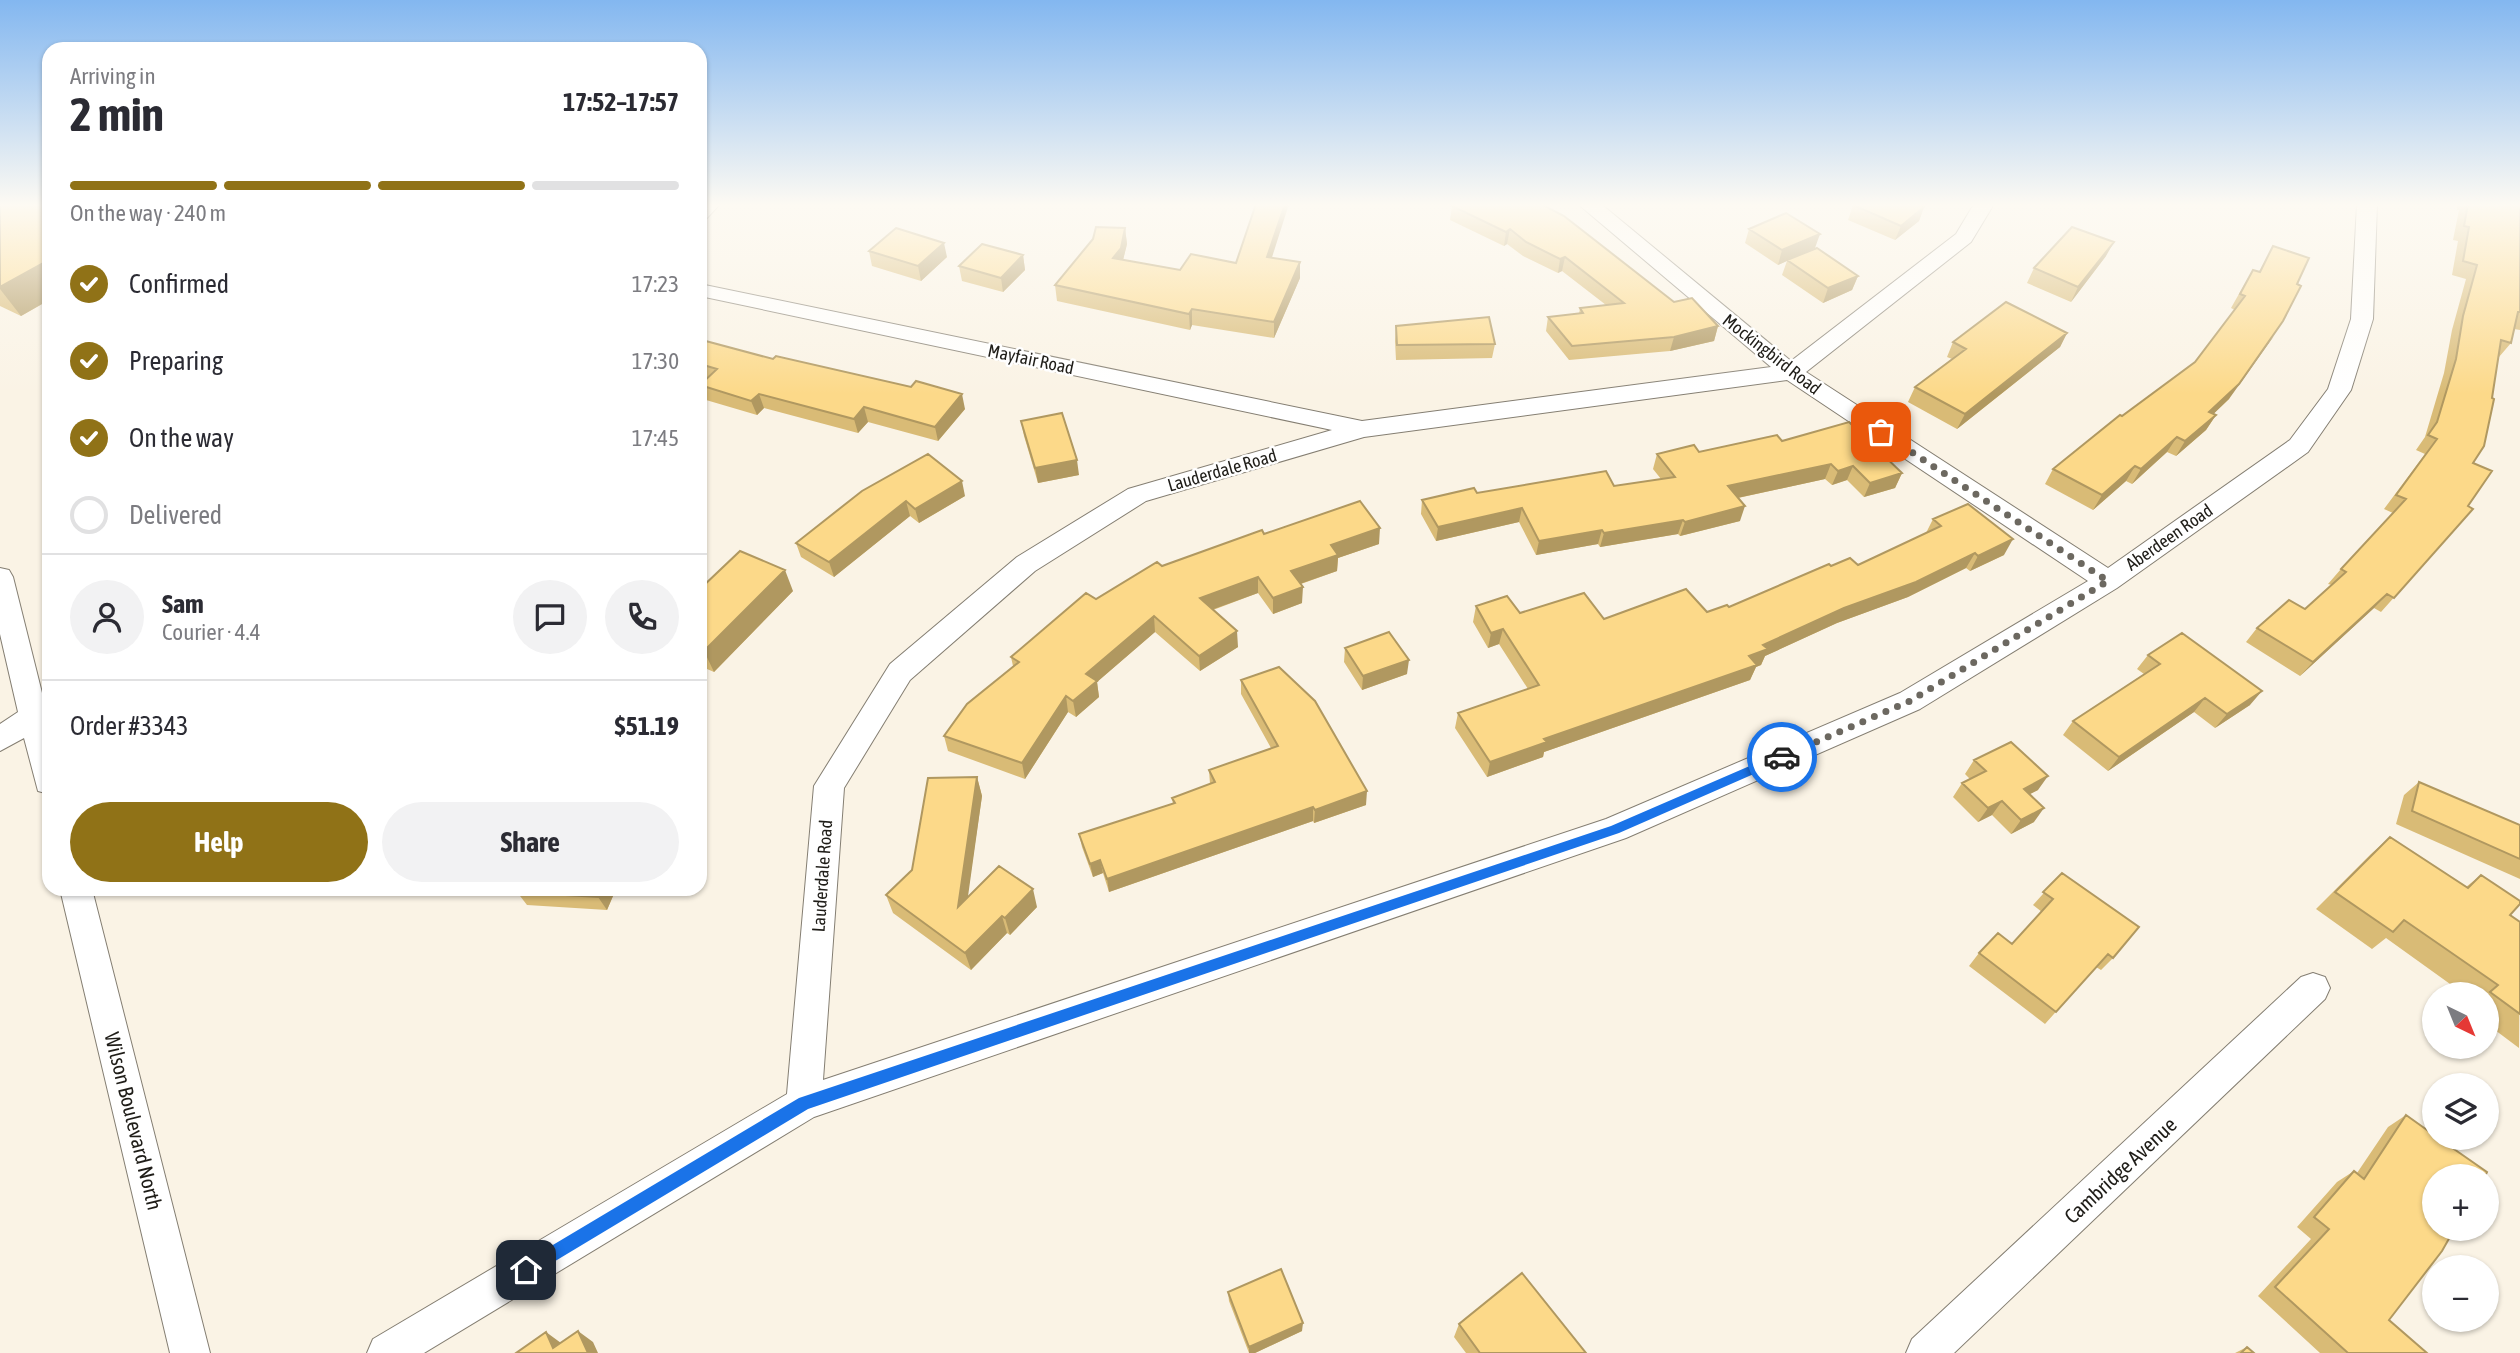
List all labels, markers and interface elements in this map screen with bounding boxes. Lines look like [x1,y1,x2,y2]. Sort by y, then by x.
text: Arriving in [70,63,156,89]
text: 17:52–17:57 [563,87,679,117]
text: 2 min [70,88,164,141]
text: On the way · 240 m [70,200,226,226]
icon: check [70,265,108,303]
text: Confirmed [129,269,229,299]
text: 17:23 [632,271,679,297]
street label: Mockingbird Road [1719,309,1825,399]
street label: Mayfair Road [986,340,1076,378]
icon: check [70,342,108,380]
text: Preparing [129,346,223,376]
text: 17:30 [632,348,679,374]
pin [1851,402,1911,462]
icon: bag [1862,413,1900,451]
icon: check [70,419,108,457]
text: On the way [129,423,234,453]
text: 17:45 [632,425,679,451]
street label: Lauderdale Road [1165,444,1279,496]
street label: Aberdeen Road [2122,499,2216,575]
text: Delivered [129,500,222,530]
button: person [70,580,144,654]
button: chat [513,580,587,654]
button: phone [605,580,679,654]
text: Sam [162,589,204,619]
text: Courier · 4.4 [162,619,261,645]
text: Order #3343 [70,711,189,741]
text: $51.19 [615,711,679,741]
courier [1747,722,1817,792]
icon: car [1763,738,1801,776]
button: Help [70,802,368,882]
button: Share [382,802,679,882]
street label: Lauderdale Road [808,819,836,933]
north arrow [2422,982,2499,1059]
map controls [2422,982,2499,1332]
street label: Wilson Boulevard North [100,1030,168,1212]
button: layers [2422,1073,2499,1150]
street label: Cambridge Avenue [2059,1112,2181,1228]
button: + [2422,1164,2499,1241]
pin [496,1240,556,1300]
icon: home [507,1251,545,1289]
button: − [2422,1255,2499,1332]

